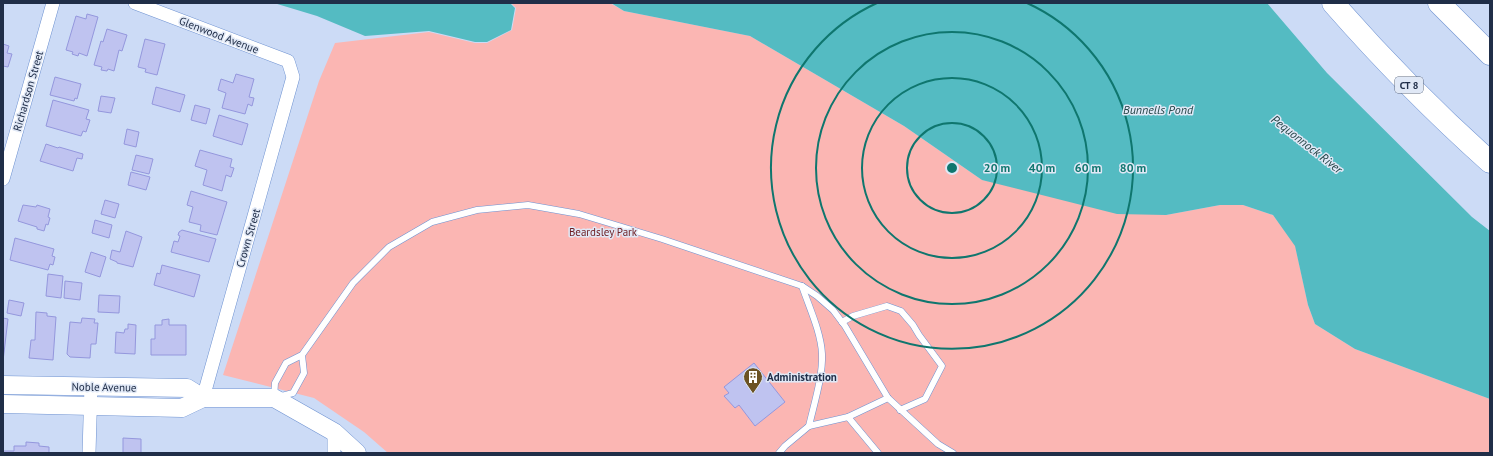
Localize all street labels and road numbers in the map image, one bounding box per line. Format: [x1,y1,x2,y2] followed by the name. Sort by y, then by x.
[177,13,261,57] street label: Glenwood Avenue
[10,49,46,133] street label: Richardson Street
[1395,77,1423,93] road number: CT 8
[233,207,263,269] street label: Crown Street
[71,379,137,395] street label: Noble Avenue

